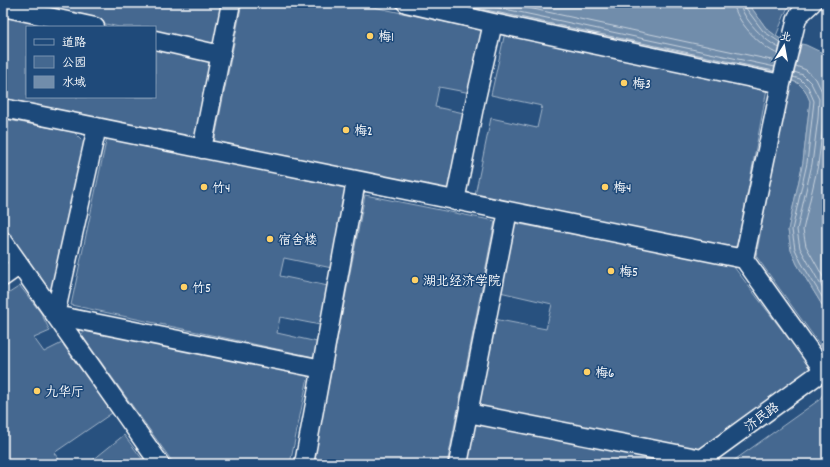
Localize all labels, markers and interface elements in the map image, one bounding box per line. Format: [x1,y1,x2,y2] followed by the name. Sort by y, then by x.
[26,26,156,98] legend
[764,26,804,66] north arrow
[378,29,394,48] place label: 梅1
[779,29,792,47] text: 北
[365,31,375,41] marker: 梅1
[62,35,86,52] text: 道路
[62,55,86,72] text: 公园
[62,75,86,92] text: 水域
[632,76,651,95] place label: 梅3
[619,78,629,88] marker: 梅3
[354,123,373,142] place label: 梅2
[341,125,351,135] marker: 梅2
[212,180,230,199] place label: 竹4
[613,180,631,199] place label: 梅4
[199,182,209,192] marker: 竹4
[600,182,610,192] marker: 梅4
[278,232,317,251] place label: 宿舍楼
[265,234,275,244] marker: 宿舍楼
[619,264,638,283] place label: 梅5
[606,266,616,276] marker: 梅5
[423,273,501,292] place label: 湖北经济学院
[410,275,420,285] marker: 湖北经济学院
[192,280,211,299] place label: 竹5
[179,282,189,292] marker: 竹5
[595,365,614,384] place label: 梅6
[582,367,592,377] marker: 梅6
[45,384,84,403] place label: 九华厅
[32,386,42,396] marker: 九华厅
[741,399,784,437] street label: 济民路

